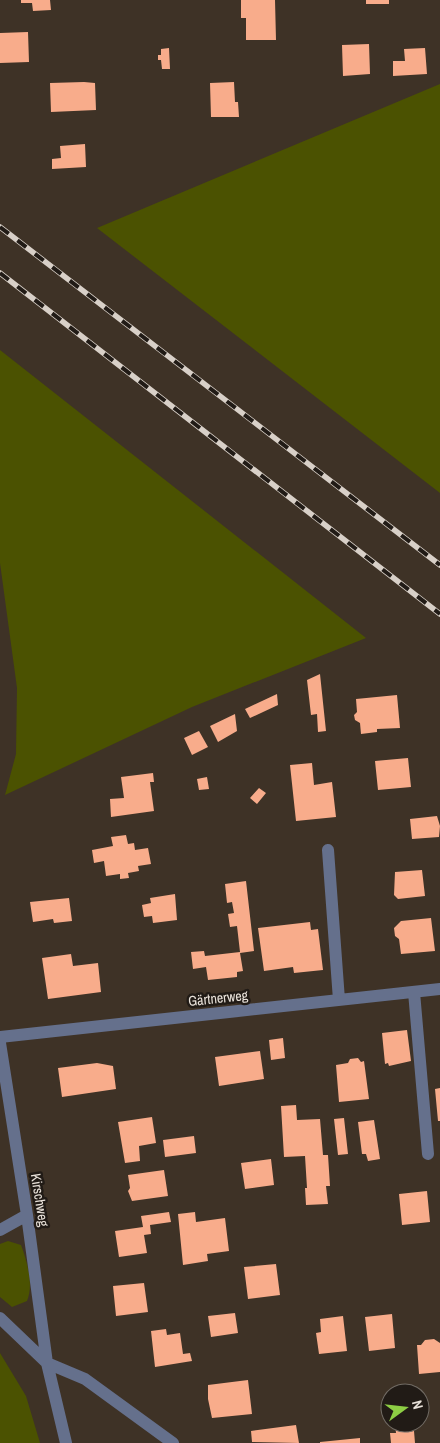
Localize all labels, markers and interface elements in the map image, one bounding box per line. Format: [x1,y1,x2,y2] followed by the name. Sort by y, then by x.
[187,986,249,1010] street label: Gärtnerweg
[27,1172,53,1228] street label: Kirschweg
[380,1383,430,1433] north arrow
[408,1398,427,1411] text: N

